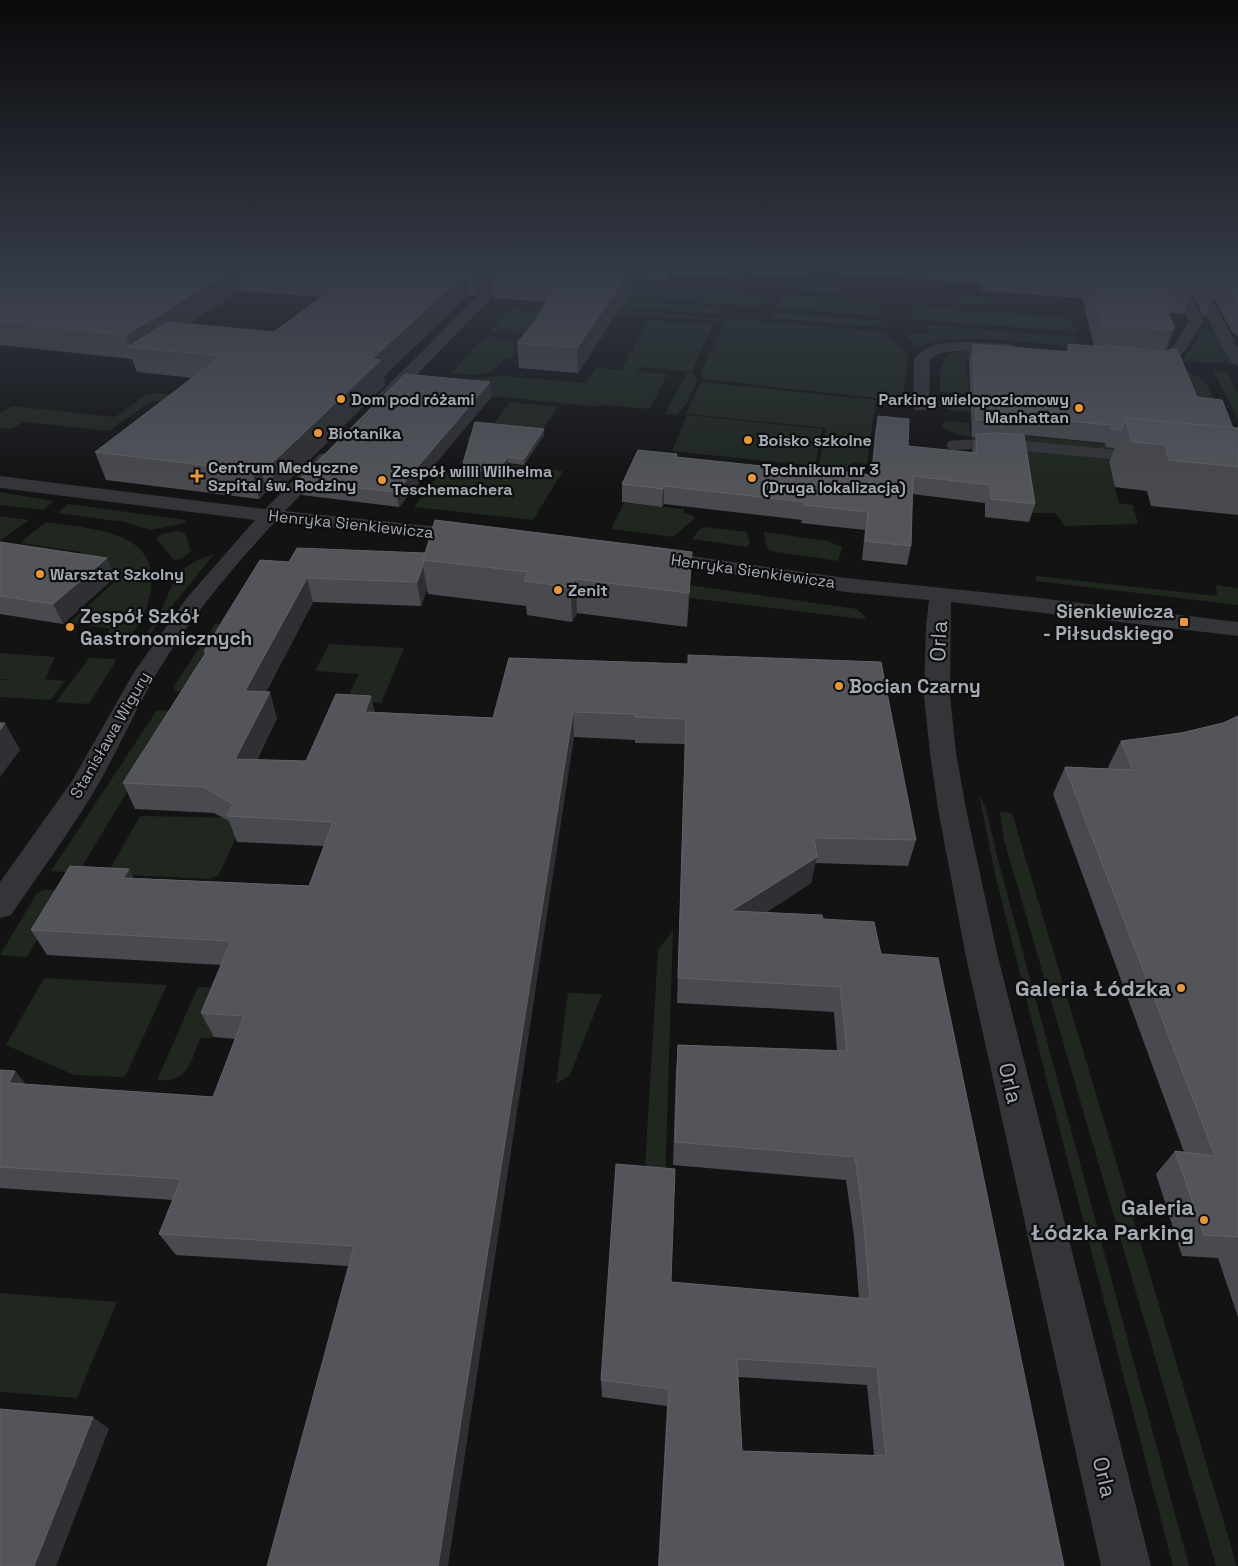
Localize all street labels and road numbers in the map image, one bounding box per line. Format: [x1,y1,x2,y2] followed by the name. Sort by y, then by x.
[268,505,434,543] street label: Henryka Sienkiewicza
[670,549,836,593] street label: Henryka Sienkiewicza
[923,619,953,662] street label: Orla
[65,668,155,802] street label: Stanisława Wigury
[993,1060,1029,1106] street label: Orla
[1087,1454,1123,1500] street label: Orla

